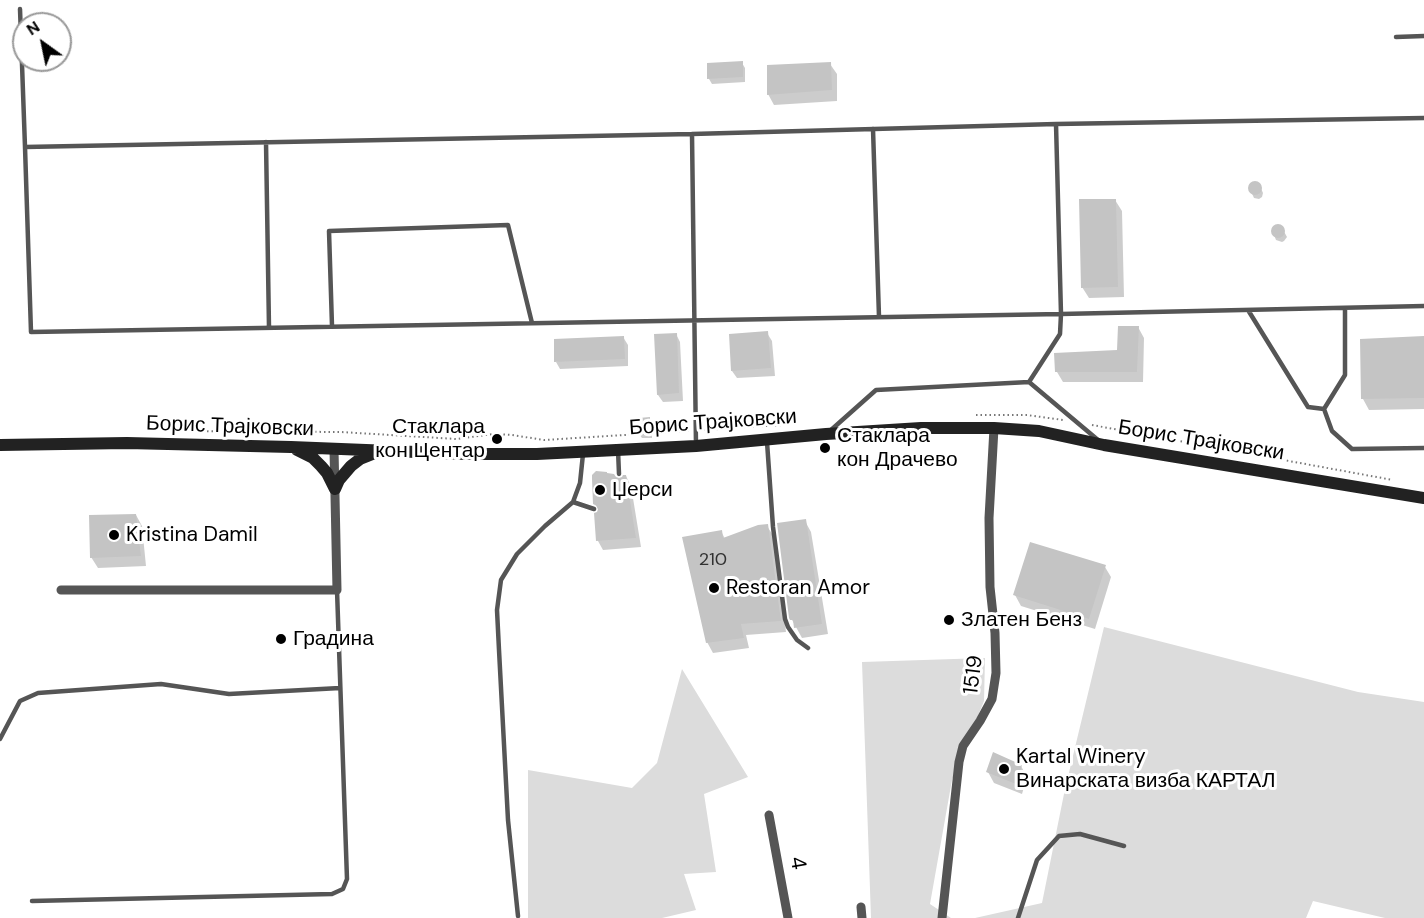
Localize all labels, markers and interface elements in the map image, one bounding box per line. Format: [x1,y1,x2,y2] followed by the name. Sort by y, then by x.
[12,12,72,72] north arrow
[22,16,44,40] text: N
[628,405,798,441] street label: Борис Трајковски
[146,411,314,443] street label: Борис Трајковски
[375,414,485,464] place label: Стаклара кон Центар
[1116,415,1286,467] street label: Борис Трајковски
[837,423,958,473] place label: Стаклара кон Драчево
[490,432,504,446] marker: Стаклара кон Центар
[818,441,832,455] marker: Стаклара кон Драчево
[612,477,673,503] place label: Џерси
[593,483,607,497] marker: Џерси
[126,522,258,548] place label: Kristina Damil
[107,528,121,542] marker: Kristina Damil
[699,549,727,571] house number: 210
[726,575,870,601] place label: Restoran Amor
[707,581,721,595] marker: Restoran Amor
[961,607,1082,633] place label: Златен Бенз
[942,613,956,627] marker: Златен Бенз
[293,626,374,652] place label: Градина
[274,632,288,646] marker: Градина
[959,654,989,696] street label: 1519
[1016,744,1275,794] place label: Kartal Winery Винарската визба КАРТАЛ
[997,762,1011,776] marker: Kartal Winery Винарската визба КАРТАЛ
[783,855,811,871] street label: 4

